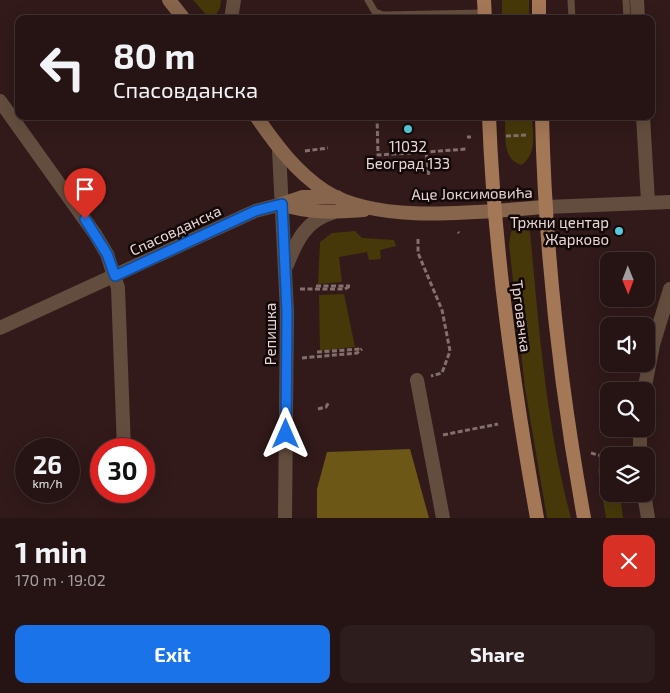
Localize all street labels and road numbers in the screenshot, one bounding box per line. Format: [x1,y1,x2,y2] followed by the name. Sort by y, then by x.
[411,183,533,203] street label: Аце Јоксимовића
[126,201,224,259] street label: Спасовданска
[509,279,535,353] street label: Трговачка
[261,303,279,365] street label: Репишка

